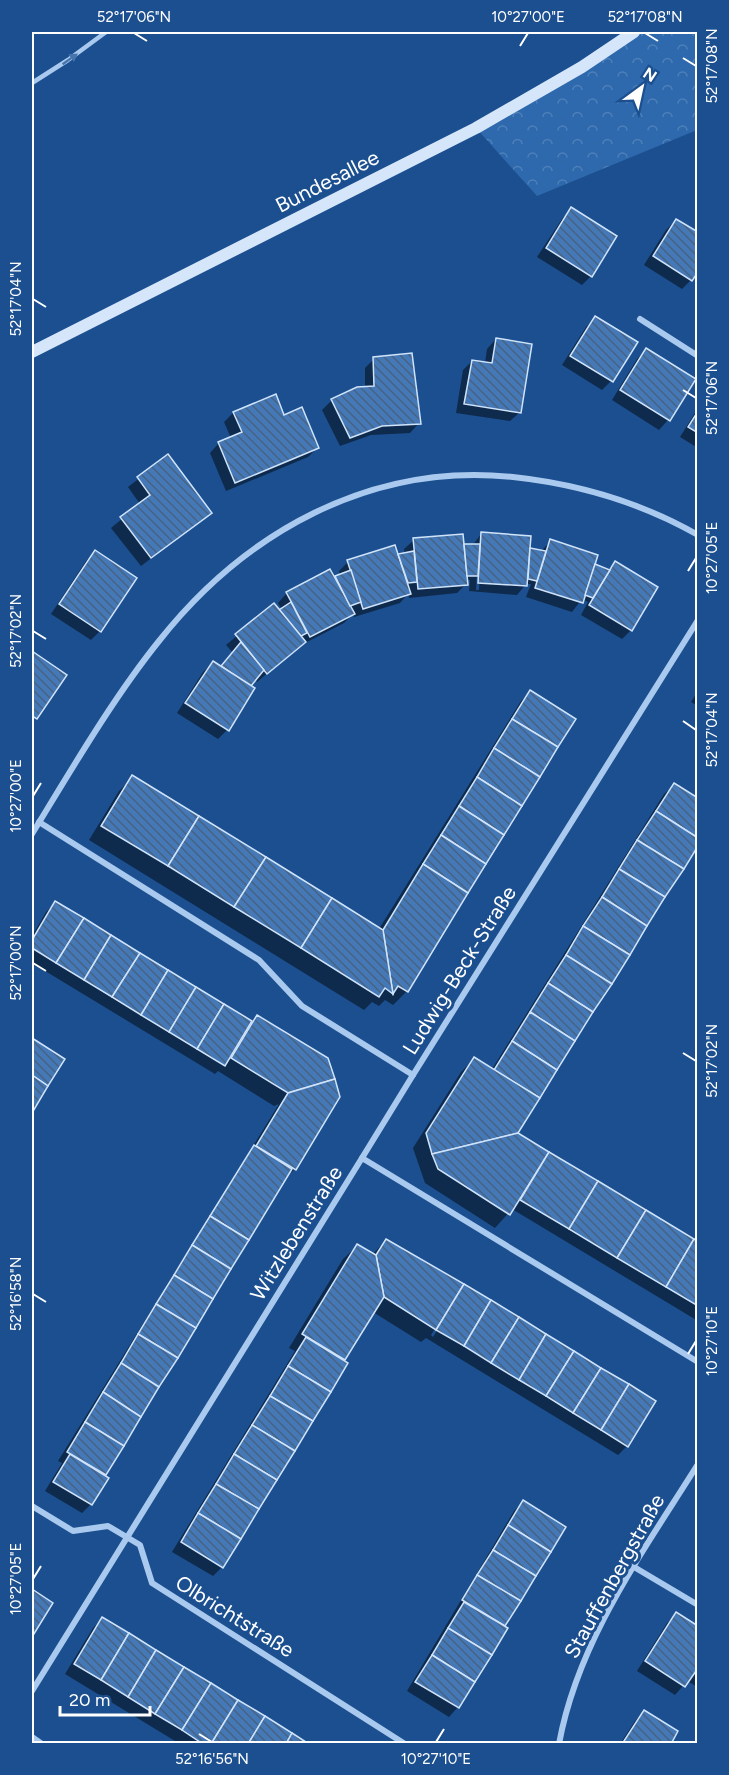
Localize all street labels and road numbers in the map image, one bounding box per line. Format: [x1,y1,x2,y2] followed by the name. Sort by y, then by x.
[271,144,383,218] street label: Bundesallee
[397,881,521,1059] street label: Ludwig-Beck-Straße
[245,1161,347,1305] street label: Witzlebenstraße
[558,1490,670,1662] street label: Stauffenbergstraße
[171,1570,299,1662] street label: Olbrichtstraße

